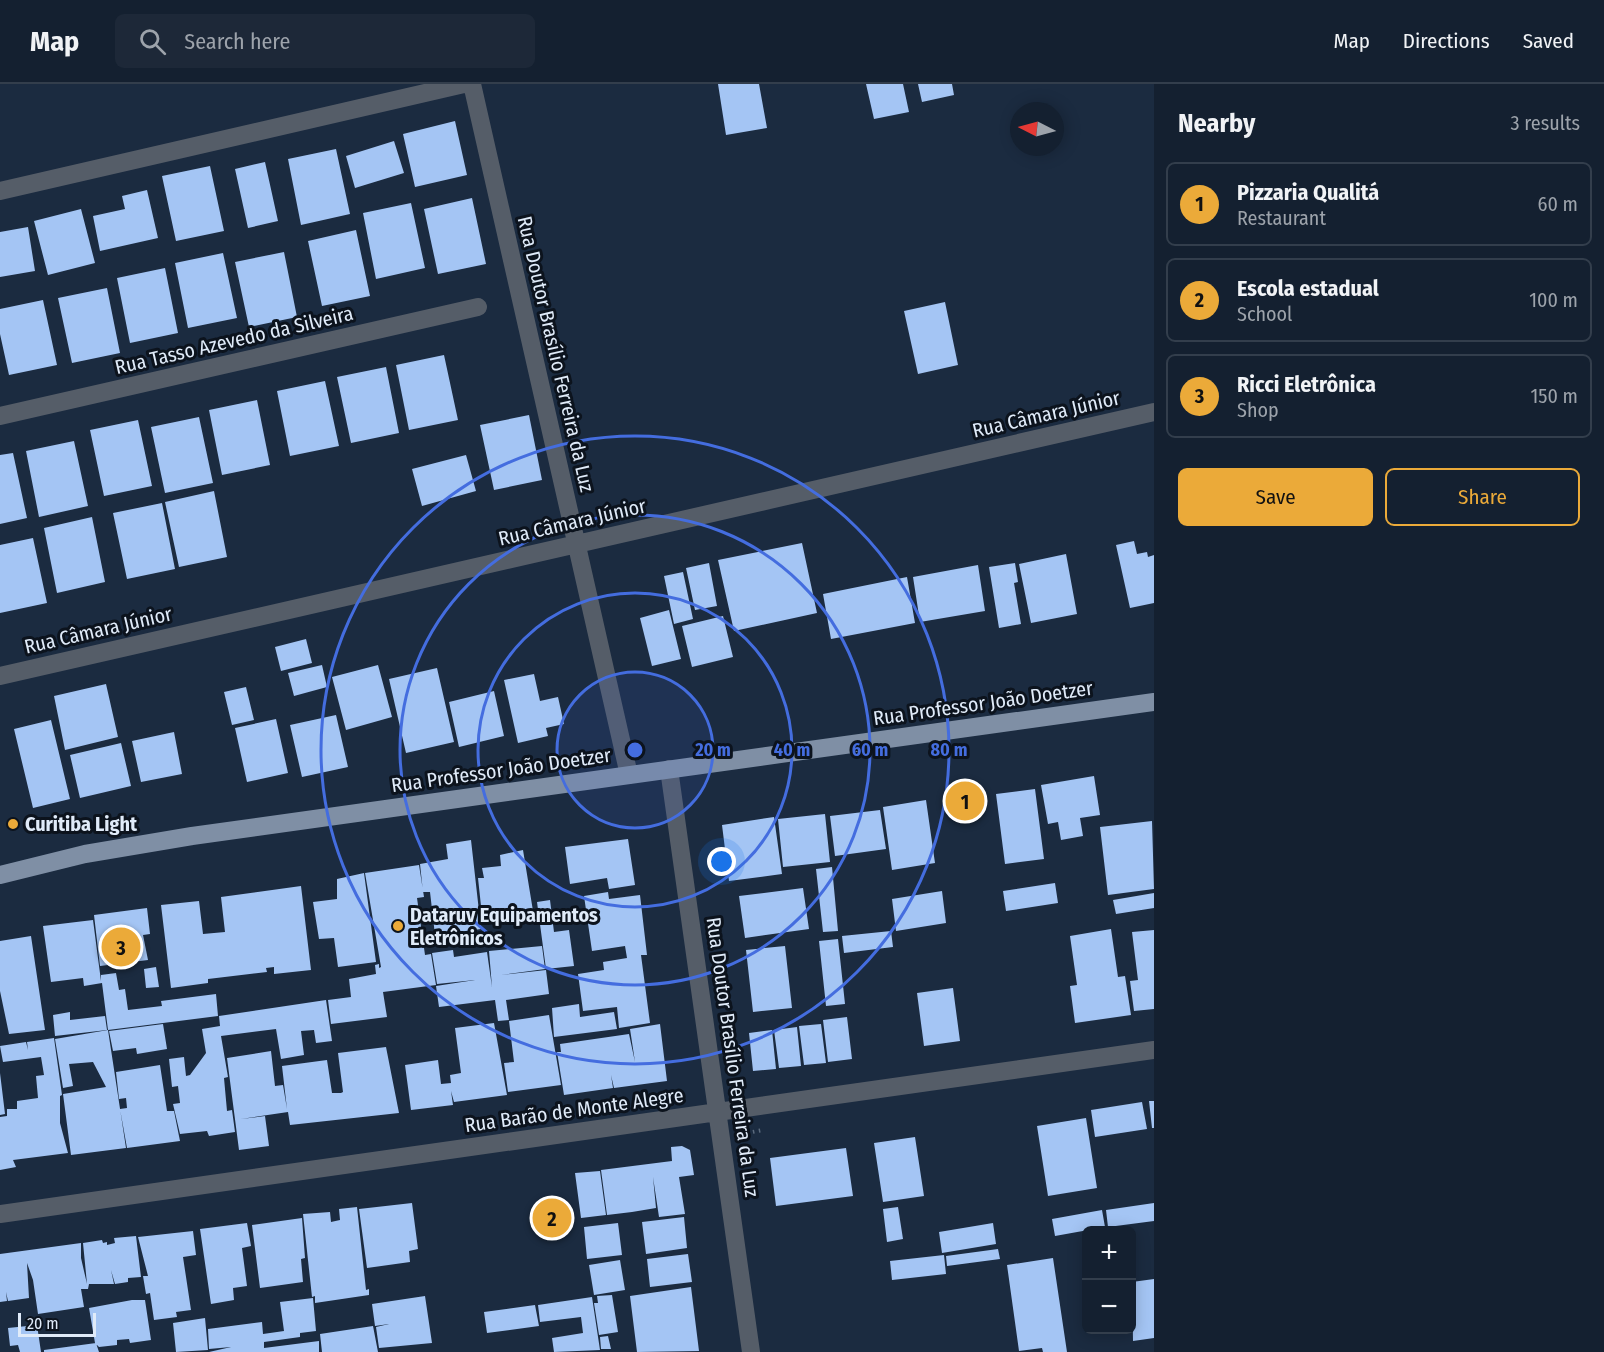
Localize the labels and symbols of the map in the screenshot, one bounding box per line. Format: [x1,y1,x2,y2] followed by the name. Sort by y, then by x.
[1010,102,1064,156] north arrow
[513,214,599,494] street label: Rua Doutor Brasílio Ferreira da Luz
[113,301,355,379] street label: Rua Tasso Azevedo da Silveira
[970,385,1122,443] street label: Rua Câmara Júnior
[496,493,648,551] street label: Rua Câmara Júnior
[22,601,174,659] street label: Rua Câmara Júnior
[872,676,1094,730] street label: Rua Professor João Doetzer
[694,739,731,761] text: 20 m
[774,739,810,761] text: 40 m
[852,739,888,761] text: 60 m
[931,739,967,761] text: 80 m
[625,740,645,760] centre of rings
[390,743,612,797] street label: Rua Professor João Doetzer
[946,778,984,824] pin: 1
[25,812,138,836] place label: Curitiba Light
[6,817,20,831] marker: Curitiba Light
[707,847,736,876] your location
[410,903,598,950] place label: Dataruv Equipamentos Eletrônicos
[701,915,765,1199] street label: Rua Doutor Brasílio Ferreira da Luz
[391,919,405,933] marker: Dataruv Equipamentos Eletrônicos
[102,924,140,970] pin: 3
[463,1083,685,1137] street label: Rua Barão de Monte Alegre
[532,1196,572,1240] pin: 2
[18,1310,96,1338] scale bar

